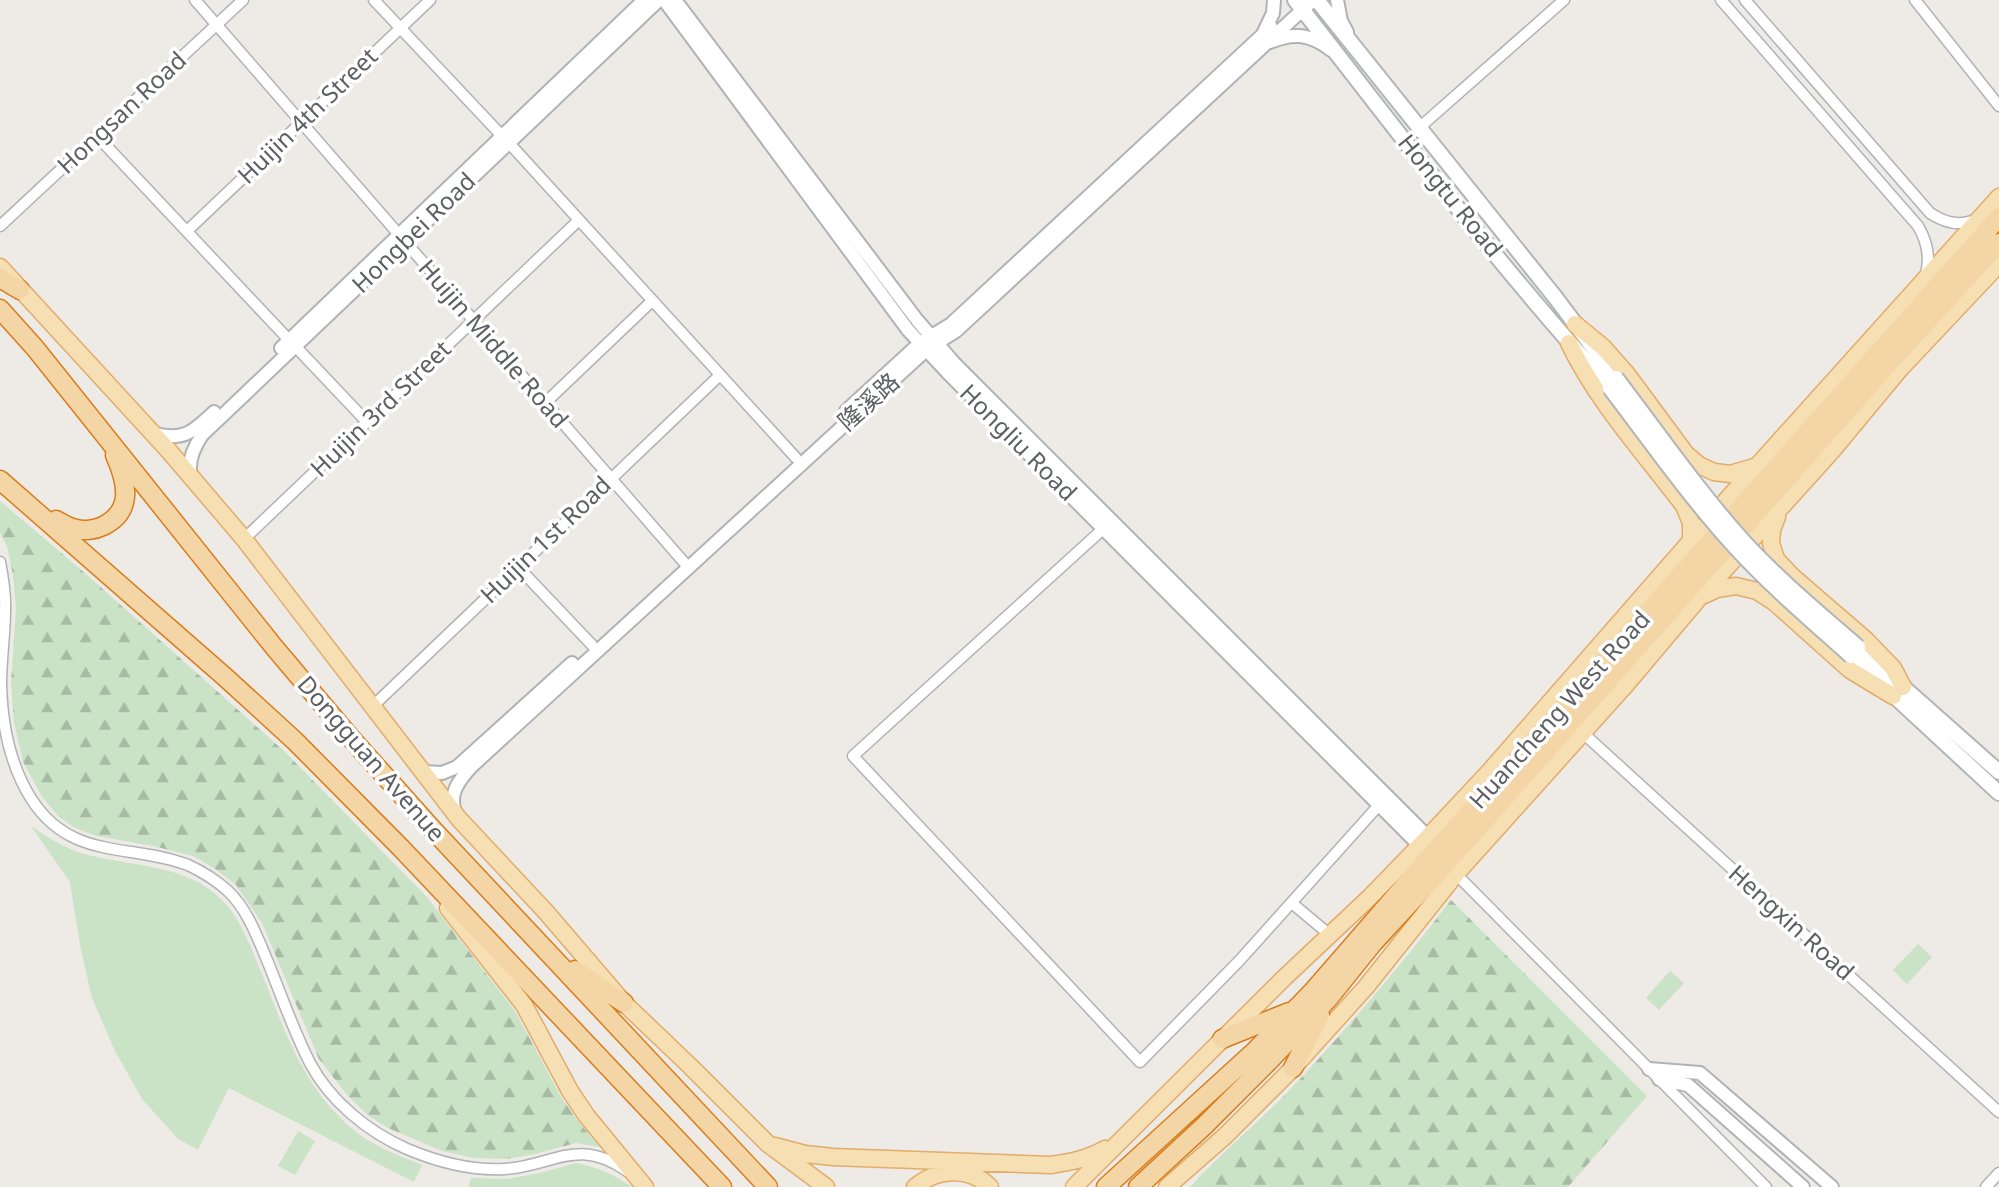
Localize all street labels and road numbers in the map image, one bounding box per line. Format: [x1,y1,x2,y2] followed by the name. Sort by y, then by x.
[230,39,384,190] street label: Huijin 4th Street
[49,43,193,180] street label: Hongsan Road
[1391,127,1511,263] street label: Hongtu Road
[344,164,482,299] street label: Hongbei Road
[412,252,577,434] street label: Huijin Middle Road
[303,332,458,484] street label: Huijin 3rd Street
[830,365,906,437] street label: 隆溪路
[953,376,1085,508] street label: Hongliu Road
[472,468,618,610] street label: Huijin 1st Road
[1461,603,1657,815] street label: Huancheng West Road
[291,668,453,848] street label: Dongguan Avenue
[1722,857,1862,987] street label: Hengxin Road

